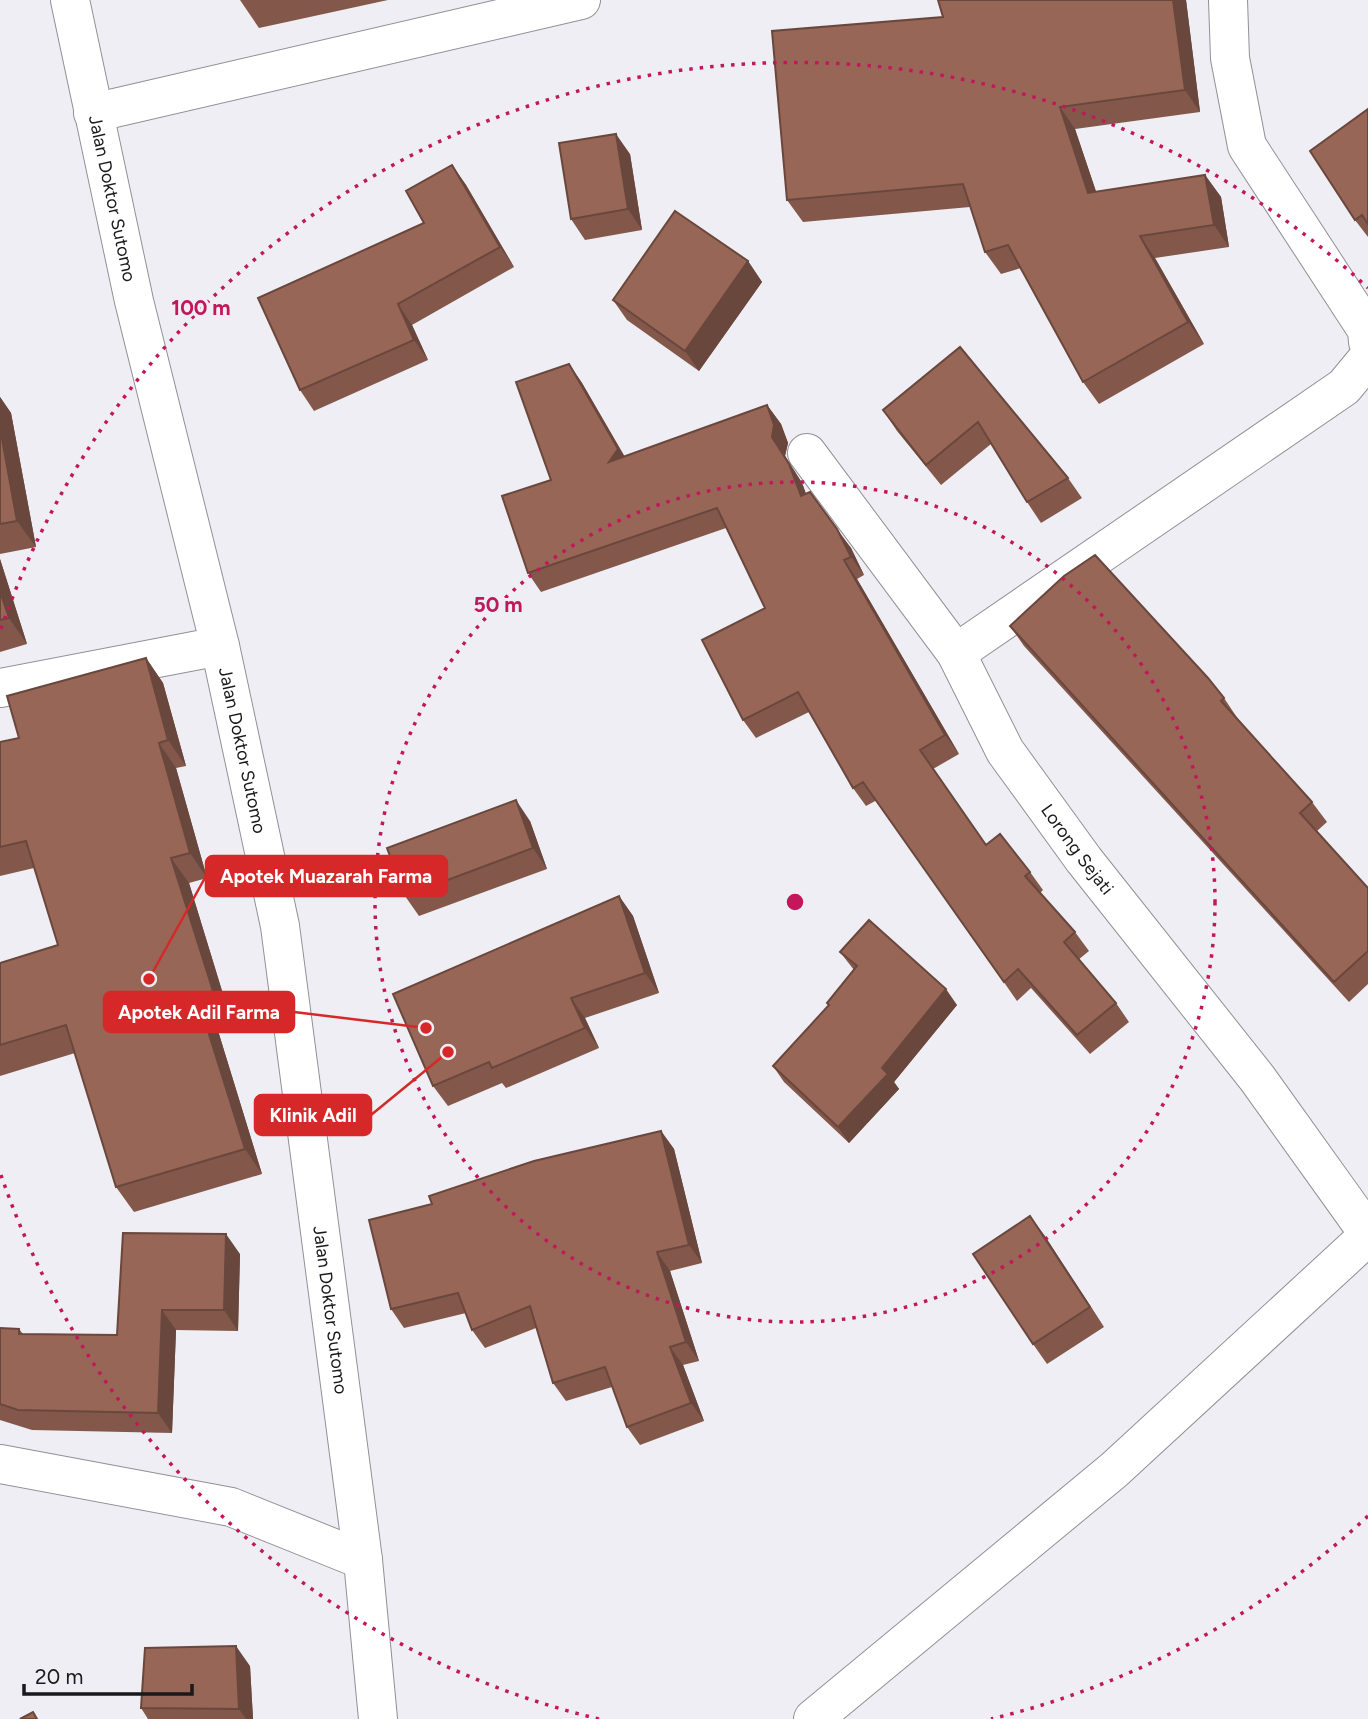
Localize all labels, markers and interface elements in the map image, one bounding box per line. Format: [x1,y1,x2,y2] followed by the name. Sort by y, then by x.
[84,113,141,284] street label: Jalan Doktor Sutomo
[171,295,231,320] text: 100 m
[473,592,523,617] text: 50 m
[214,665,271,836] street label: Jalan Doktor Sutomo
[1036,800,1118,899] street label: Lorong Sejati
[206,856,447,896] callout: Apotek Muazarah Farma
[220,865,432,888] text: Apotek Muazarah Farma
[783,890,807,914] centre of rings
[104,992,294,1032] callout: Apotek Adil Farma
[118,1001,280,1024] text: Apotek Adil Farma
[255,1095,371,1135] callout: Klinik Adil
[269,1104,357,1127] text: Klinik Adil
[308,1225,352,1396] street label: Jalan Doktor Sutomo
[24,1652,192,1696] scale bar
[35,1664,83,1689] text: 20 m

